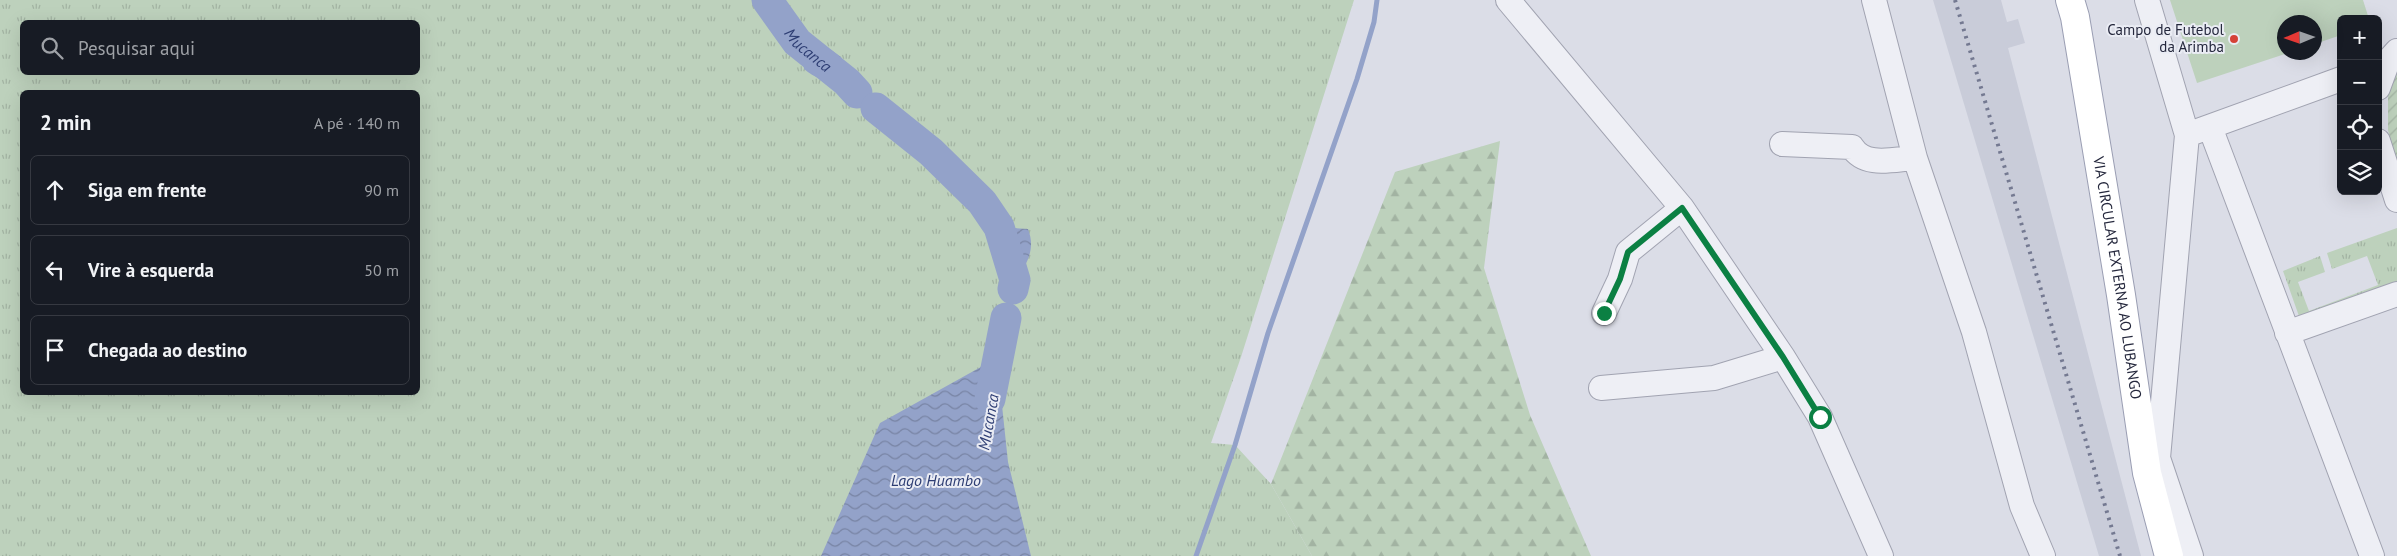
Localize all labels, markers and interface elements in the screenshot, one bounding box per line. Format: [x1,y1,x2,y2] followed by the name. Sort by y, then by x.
[2277,15,2322,60] north arrow
[2337,15,2382,195] map controls
[2337,15,2382,60] button: +
[20,20,420,75] search box
[2107,20,2225,56] place label: Campo de Futebol da Arimba
[780,24,836,76] water label: Mucanca
[2228,33,2240,45] marker: Campo de Futebol da Arimba
[38,34,66,62] icon: search
[78,36,195,60] text: Pesquisar aqui
[2337,60,2382,105] button: −
[2337,105,2382,150] button: locate
[40,109,91,136] text: 2 min
[314,113,400,133] text: A pé · 140 m
[2337,150,2382,195] button: layers
[2089,154,2146,400] street label: VIA CIRCULAR EXTERNA AO LUBANGO
[41,176,69,204] icon: ahead
[88,178,206,202] text: Siga em frente
[364,180,399,200] text: 90 m
[41,256,69,284] icon: left
[88,258,214,282] text: Vire à esquerda
[364,260,399,280] text: 50 m
[1593,302,1616,325] route end
[41,336,69,364] icon: arrive
[88,338,247,362] text: Chegada ao destino
[973,392,1003,452] water label: Mucanca
[1809,406,1832,429] route start
[891,470,981,490] water label: Lago Huambo

